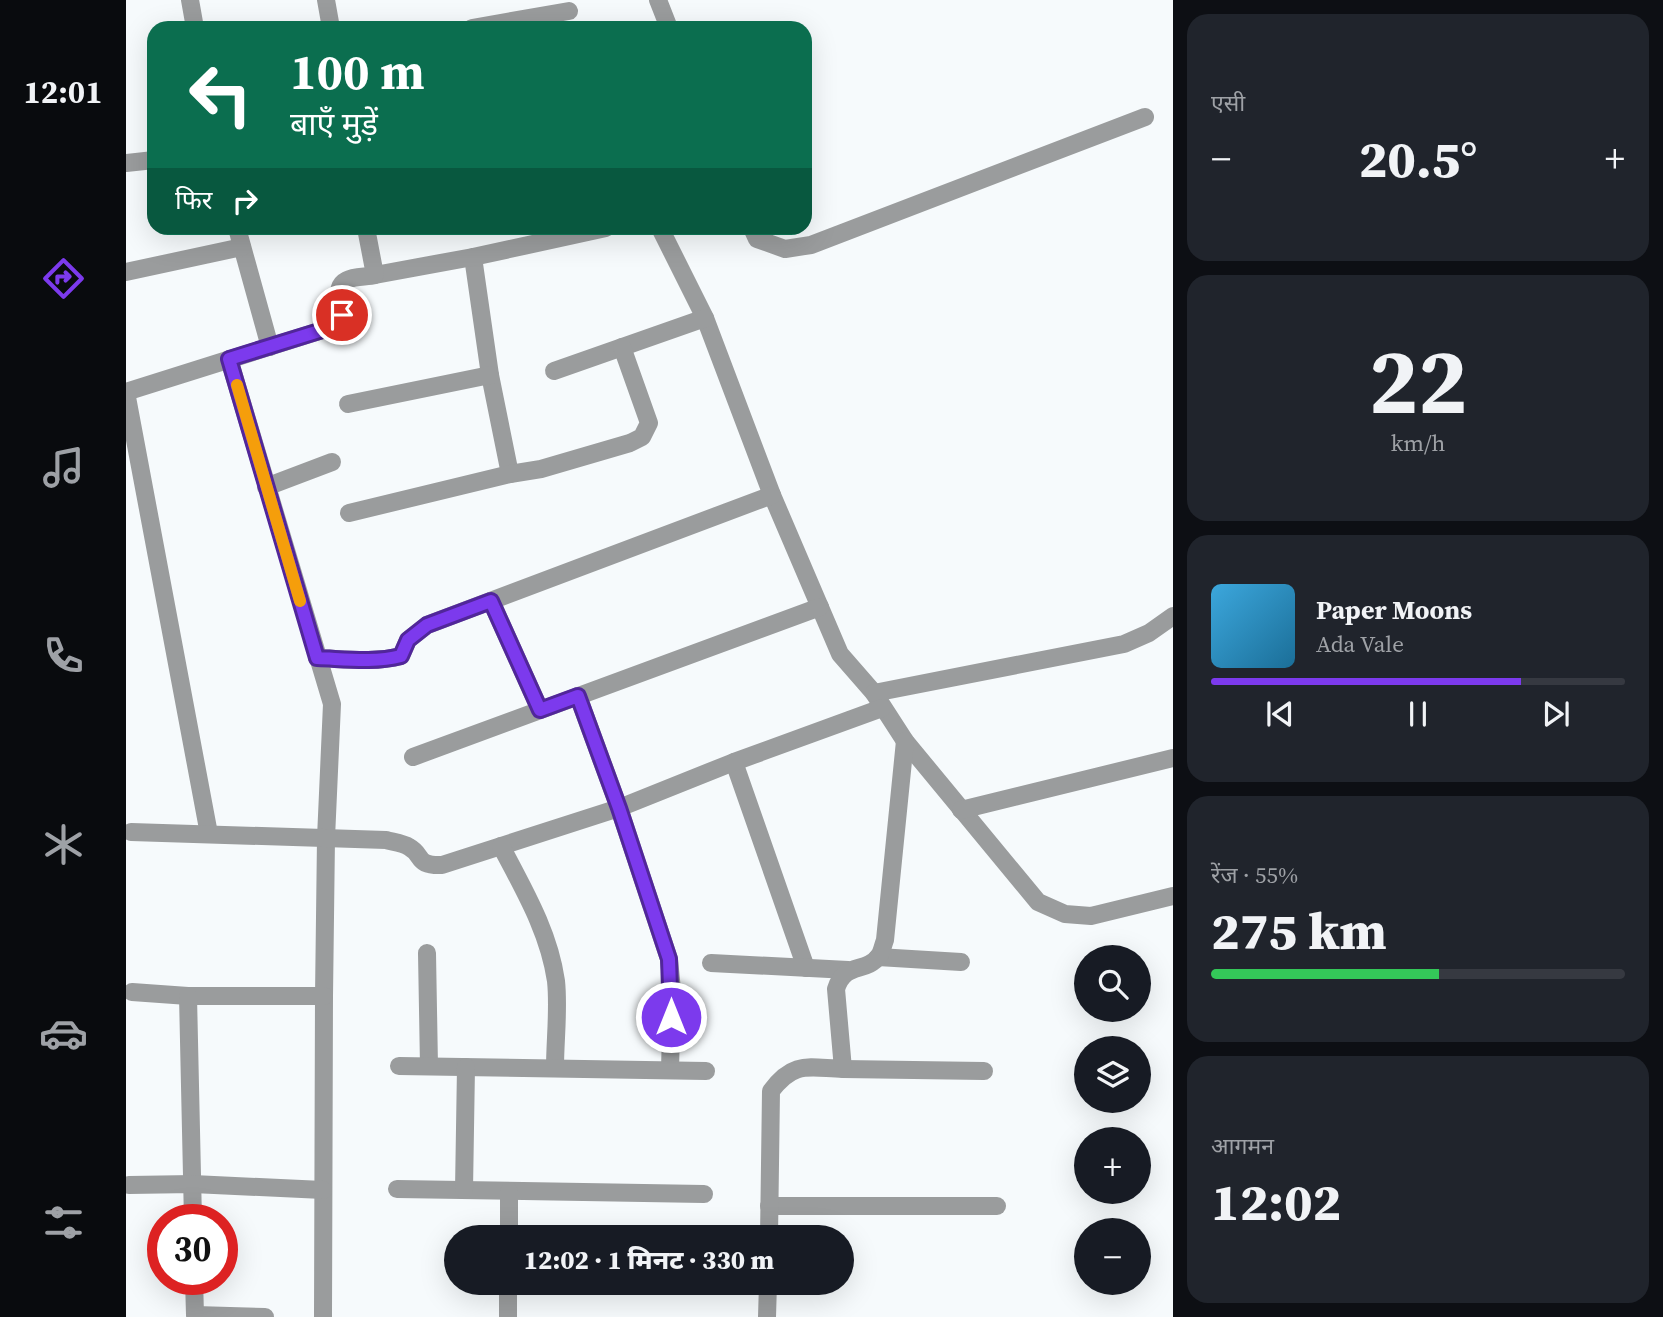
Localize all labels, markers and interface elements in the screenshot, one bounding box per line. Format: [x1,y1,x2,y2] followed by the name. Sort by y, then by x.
[290,38,425,105] text: 100 m
[175,49,266,140] icon: left
[24,70,102,114] text: 12:01
[1211,87,1245,119] text: एसी
[290,102,378,146] text: बाएँ मुड़ें
[1359,123,1477,194] text: 20.5°
[1211,133,1231,185] text: −
[1605,133,1625,185] text: +
[175,182,212,218] text: फिर
[226,182,264,220] icon: right
[39,254,88,303] icon: directions
[312,285,372,345] pin
[323,296,361,334] icon: arrive
[1369,319,1467,443] text: 22
[1391,427,1445,459] text: km/h
[39,443,88,492] icon: music
[1316,592,1472,628] text: Paper Moons
[1316,628,1404,660] text: Ada Vale
[39,631,88,680] icon: phone
[1261,695,1299,733] icon: previous
[1399,695,1437,733] icon: pause
[1537,695,1575,733] icon: next
[39,820,88,869] icon: climate
[1211,859,1298,891] text: रेंज · 55%
[1211,895,1387,966] text: 275 km
[1074,945,1151,1295] map controls
[1074,945,1151,1022] button: search
[634,980,708,1054] position arrow
[39,1009,88,1058] icon: car
[1074,1036,1151,1113] button: layers
[1074,1127,1151,1204] button: +
[1211,1130,1274,1162] text: आगमन
[1211,1166,1341,1237] text: 12:02
[39,1198,88,1247] icon: filters
[147,1204,238,1295] speed limit sign: 30
[1074,1218,1151,1295] button: −
[524,1242,774,1278] text: 12:02 · 1 मिनट · 330 m

